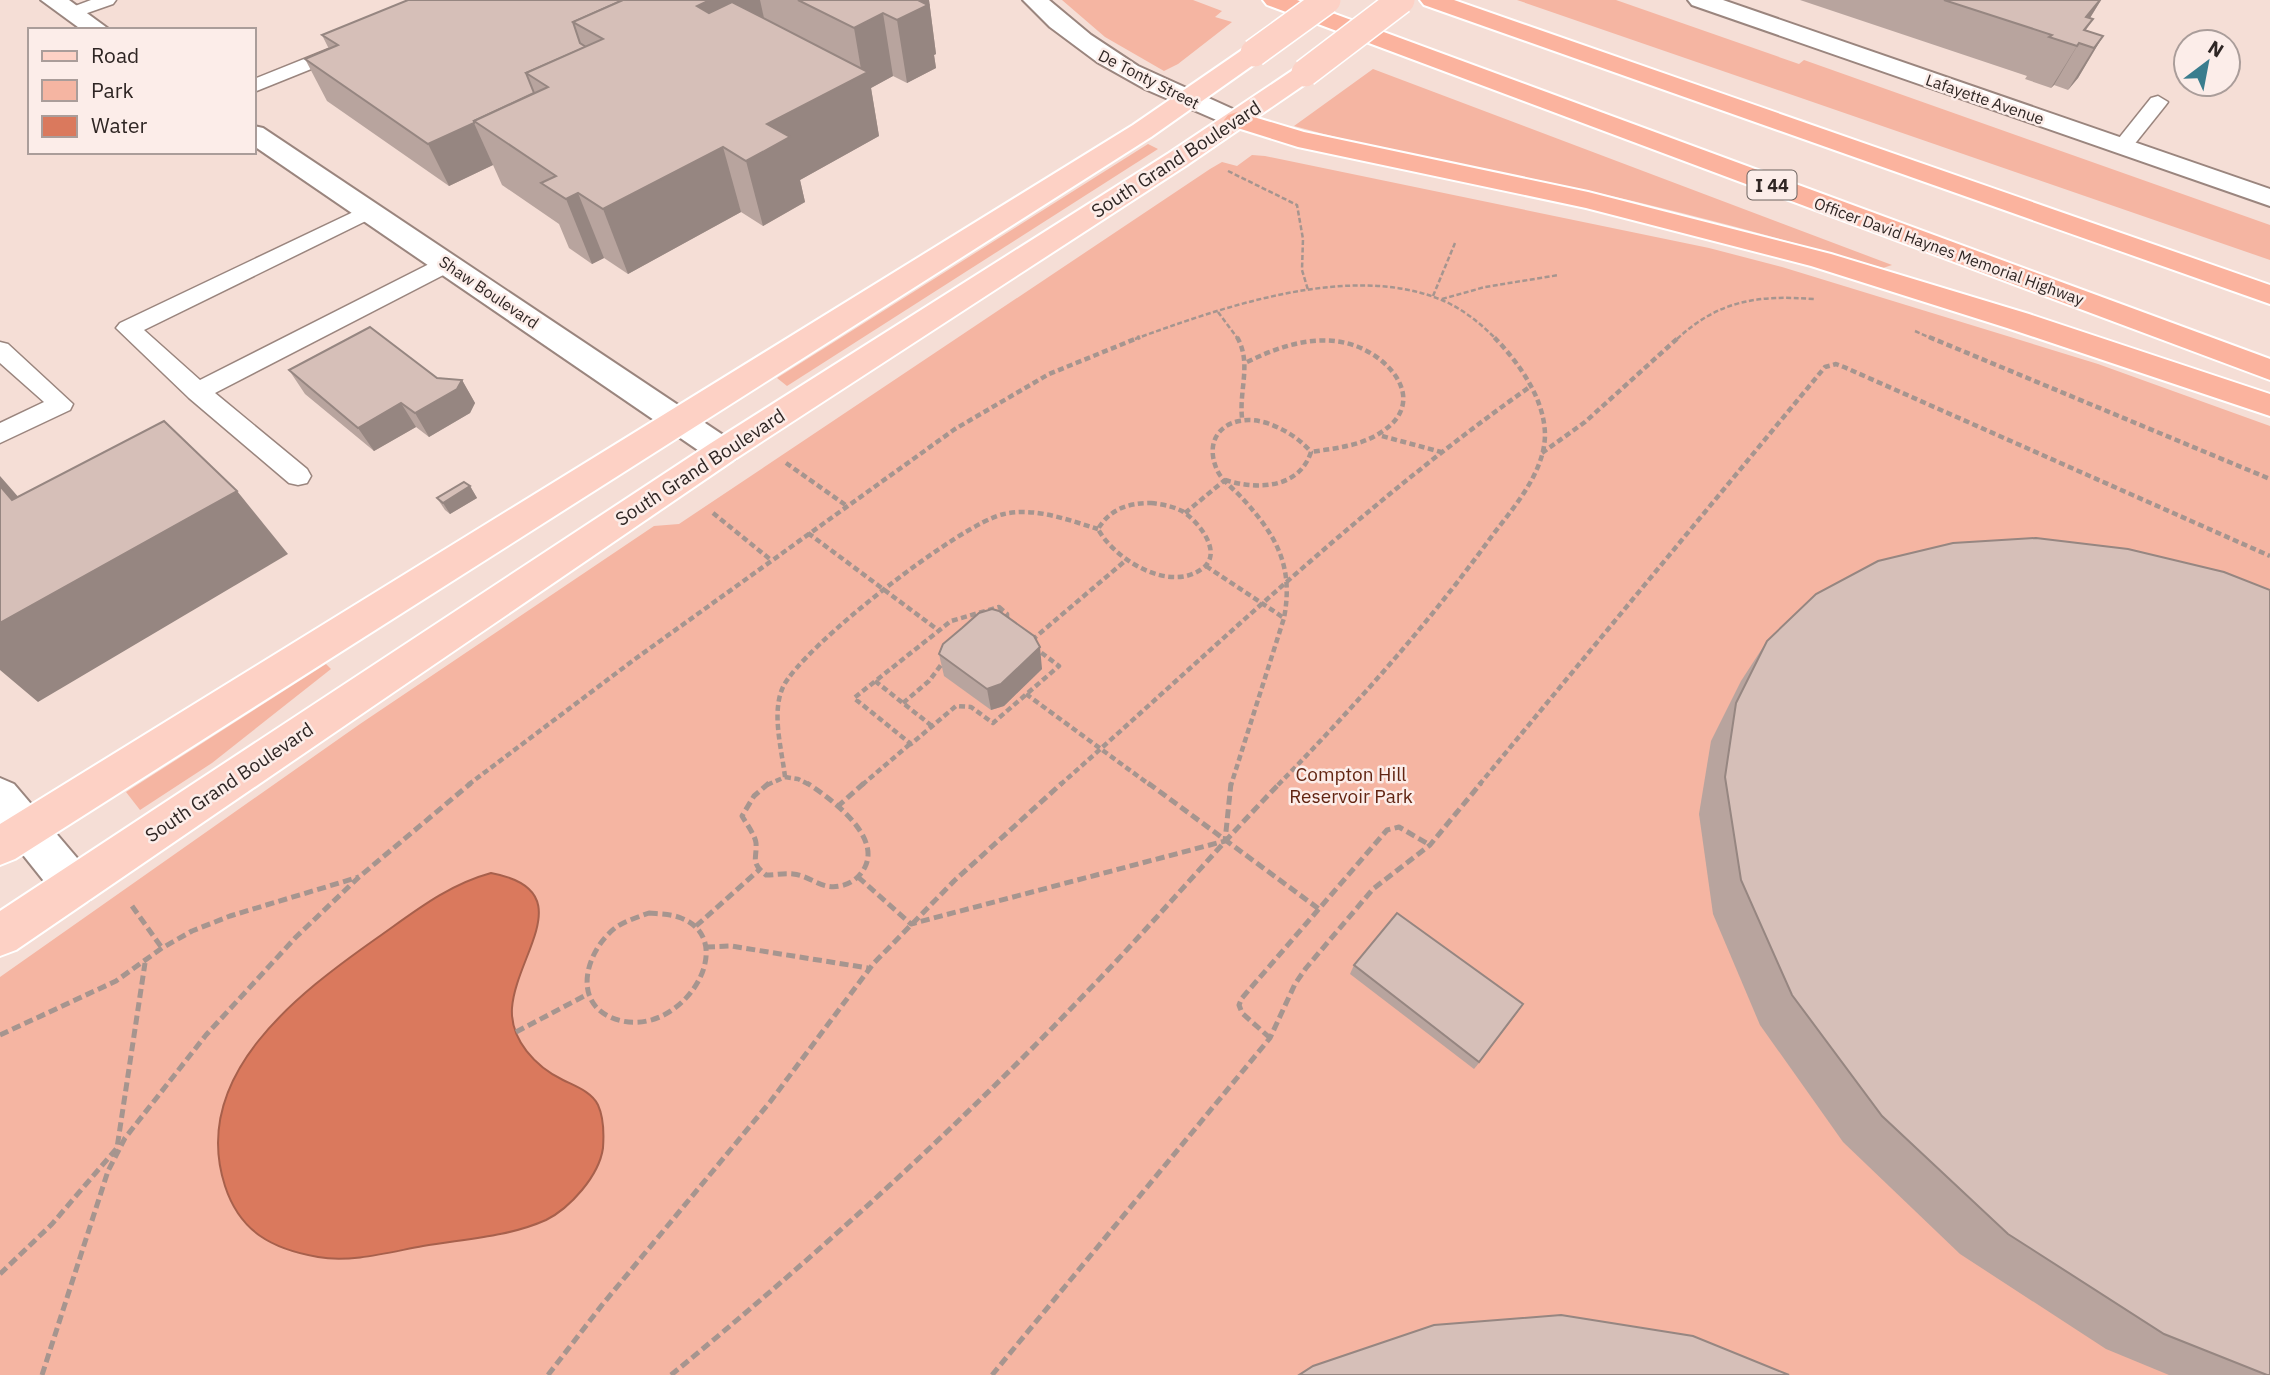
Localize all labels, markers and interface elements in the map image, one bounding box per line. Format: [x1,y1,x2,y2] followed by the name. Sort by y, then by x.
[28,28,256,154] legend
[2172,28,2242,98] north arrow
[2204,35,2228,62] text: N
[91,41,139,69] text: Road
[1095,45,1203,113] street label: De Tonty Street
[1923,69,2047,129] street label: Lafayette Avenue
[91,76,134,104] text: Park
[1087,95,1265,223] street label: South Grand Boulevard
[91,111,148,139] text: Water
[1748,170,1796,200] road number: I 44
[1811,193,2087,309] street label: Officer David Haynes Memorial Highway
[435,251,543,333] street label: Shaw Boulevard
[611,403,789,531] street label: South Grand Boulevard
[140,717,318,847] street label: South Grand Boulevard
[1289,762,1413,808] park label: Compton Hill Reservoir Park

